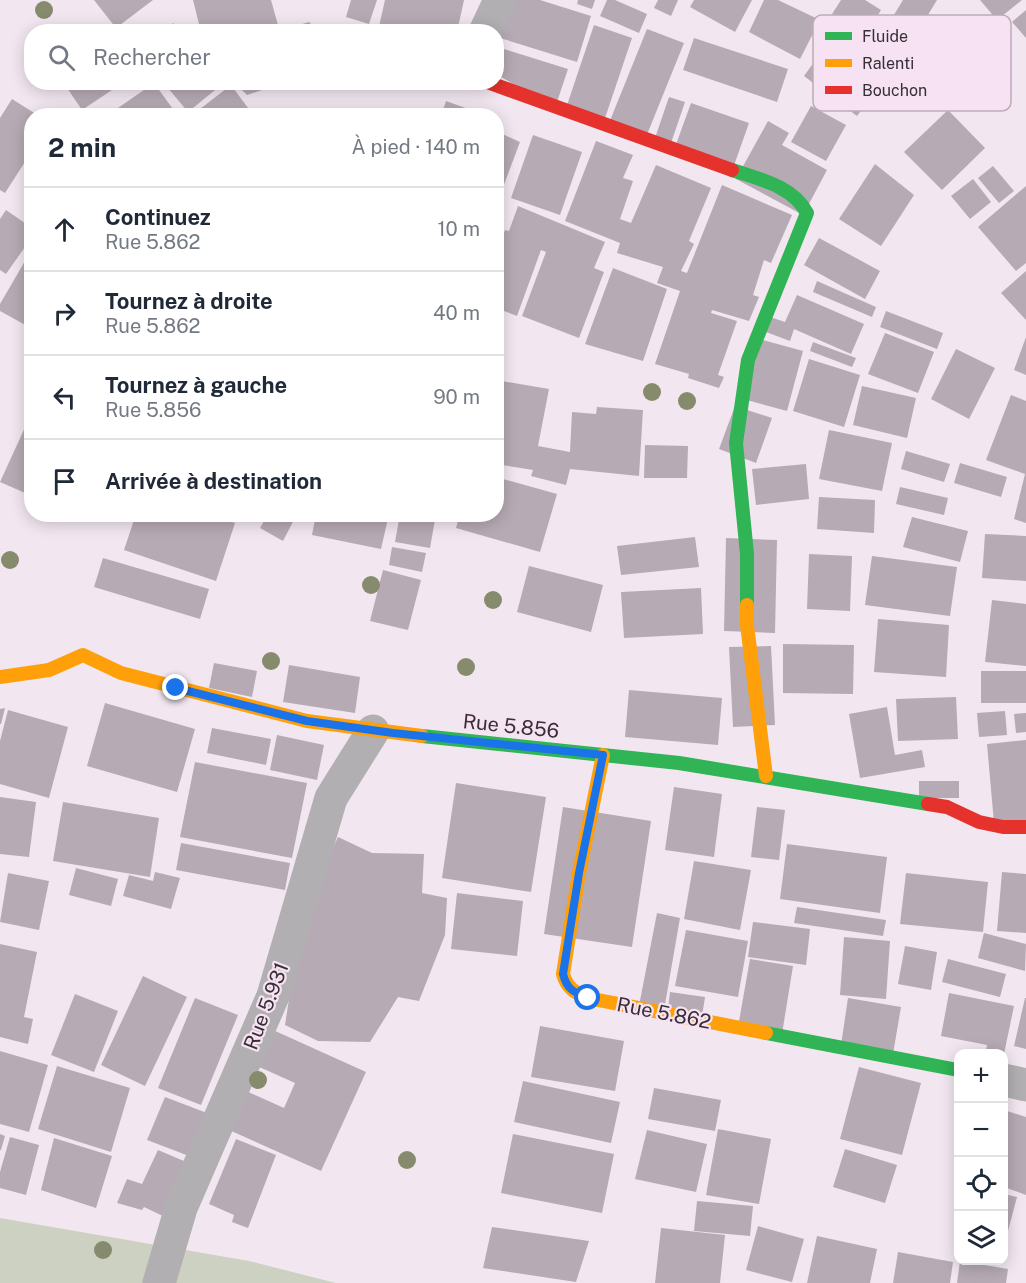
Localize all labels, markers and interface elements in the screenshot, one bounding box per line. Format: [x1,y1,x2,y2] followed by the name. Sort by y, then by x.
[813,15,1011,111] legend
[24,24,504,90] search box
[862,27,908,46] text: Fluide
[45,41,78,74] icon: search
[93,44,211,70] text: Rechercher
[862,54,914,73] text: Ralenti
[862,81,927,100] text: Bouchon
[48,132,116,163] text: 2 min
[352,135,480,159] text: À pied · 140 m
[105,204,211,230] text: Continuez
[48,213,81,246] icon: ahead
[437,217,480,241] text: 10 m
[105,230,201,254] text: Rue 5.862
[105,288,273,314] text: Tournez à droite
[48,297,81,330] icon: right
[433,301,480,325] text: 40 m
[105,314,201,338] text: Rue 5.862
[105,372,287,398] text: Tournez à gauche
[48,381,81,414] icon: left
[433,385,480,409] text: 90 m
[105,398,202,422] text: Rue 5.856
[48,465,81,498] icon: arrive
[105,468,322,494] text: Arrivée à destination
[162,674,188,700] route end
[462,709,560,743] street label: Rue 5.856
[238,959,294,1053] street label: Rue 5.931
[574,984,600,1010] route start
[615,992,713,1034] street label: Rue 5.862
[954,1049,1008,1265] map controls
[954,1049,1008,1103] button: +
[954,1103,1008,1157] button: −
[954,1157,1008,1211] button: locate
[954,1211,1008,1265] button: layers

